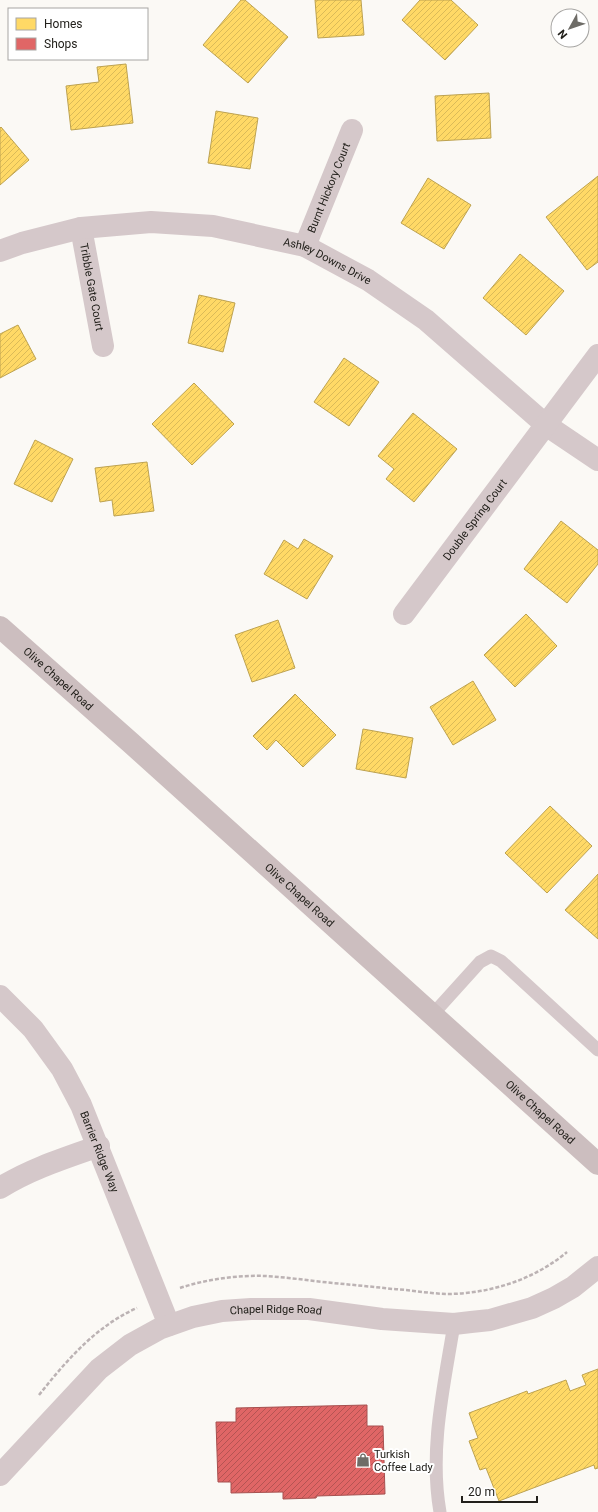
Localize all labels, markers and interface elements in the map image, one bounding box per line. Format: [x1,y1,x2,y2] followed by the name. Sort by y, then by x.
[8,8,148,60] legend
[550,8,590,48] north arrow
[44,17,82,31] text: Homes
[555,27,570,41] text: N
[44,37,78,51] text: Shops
[305,140,353,235] street label: Burnt Hickory Court
[282,235,374,287] street label: Ashley Downs Drive
[77,242,107,332] street label: Tribble Gate Court
[440,476,510,563] street label: Double Spring Court
[21,644,96,713] street label: Olive Chapel Road
[262,860,337,930] street label: Olive Chapel Road
[503,1077,578,1146] street label: Olive Chapel Road
[78,1109,122,1195] street label: Barrier Ridge Way
[229,1303,323,1317] street label: Chapel Ridge Road
[374,1448,433,1474] place label: Turkish Coffee Lady
[355,1452,371,1468] shop icon: Turkish Coffee Lady
[462,1478,537,1504] scale bar
[468,1485,495,1499] text: 20 m

